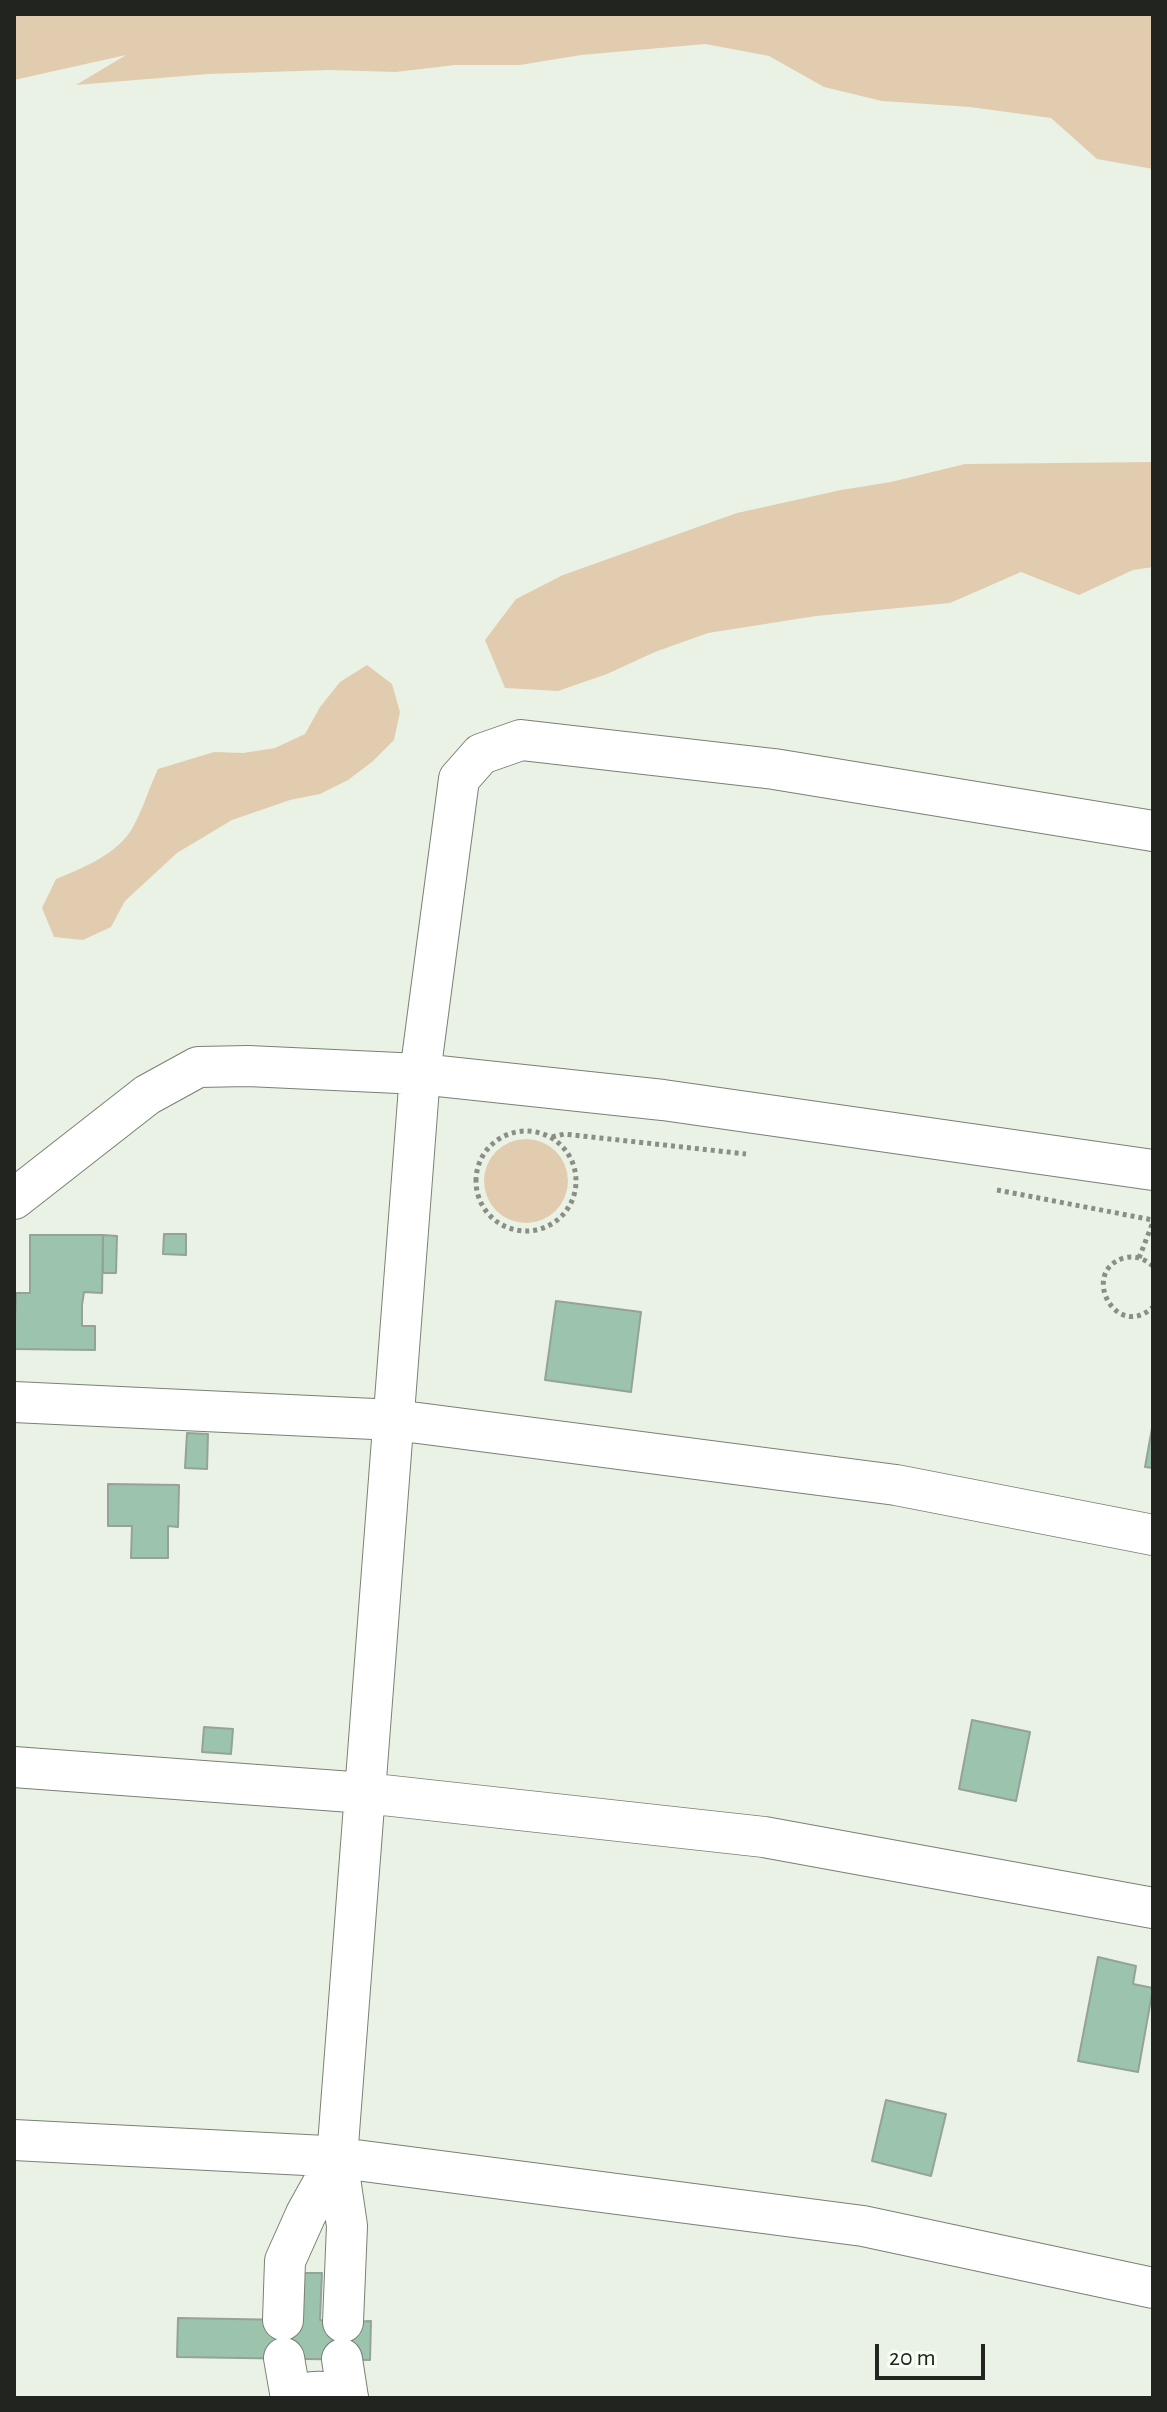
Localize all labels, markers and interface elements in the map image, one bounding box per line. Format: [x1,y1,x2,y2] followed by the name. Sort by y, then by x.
[879,2328,989,2378] scale bar
[889,2346,936,2370] text: 20 m

